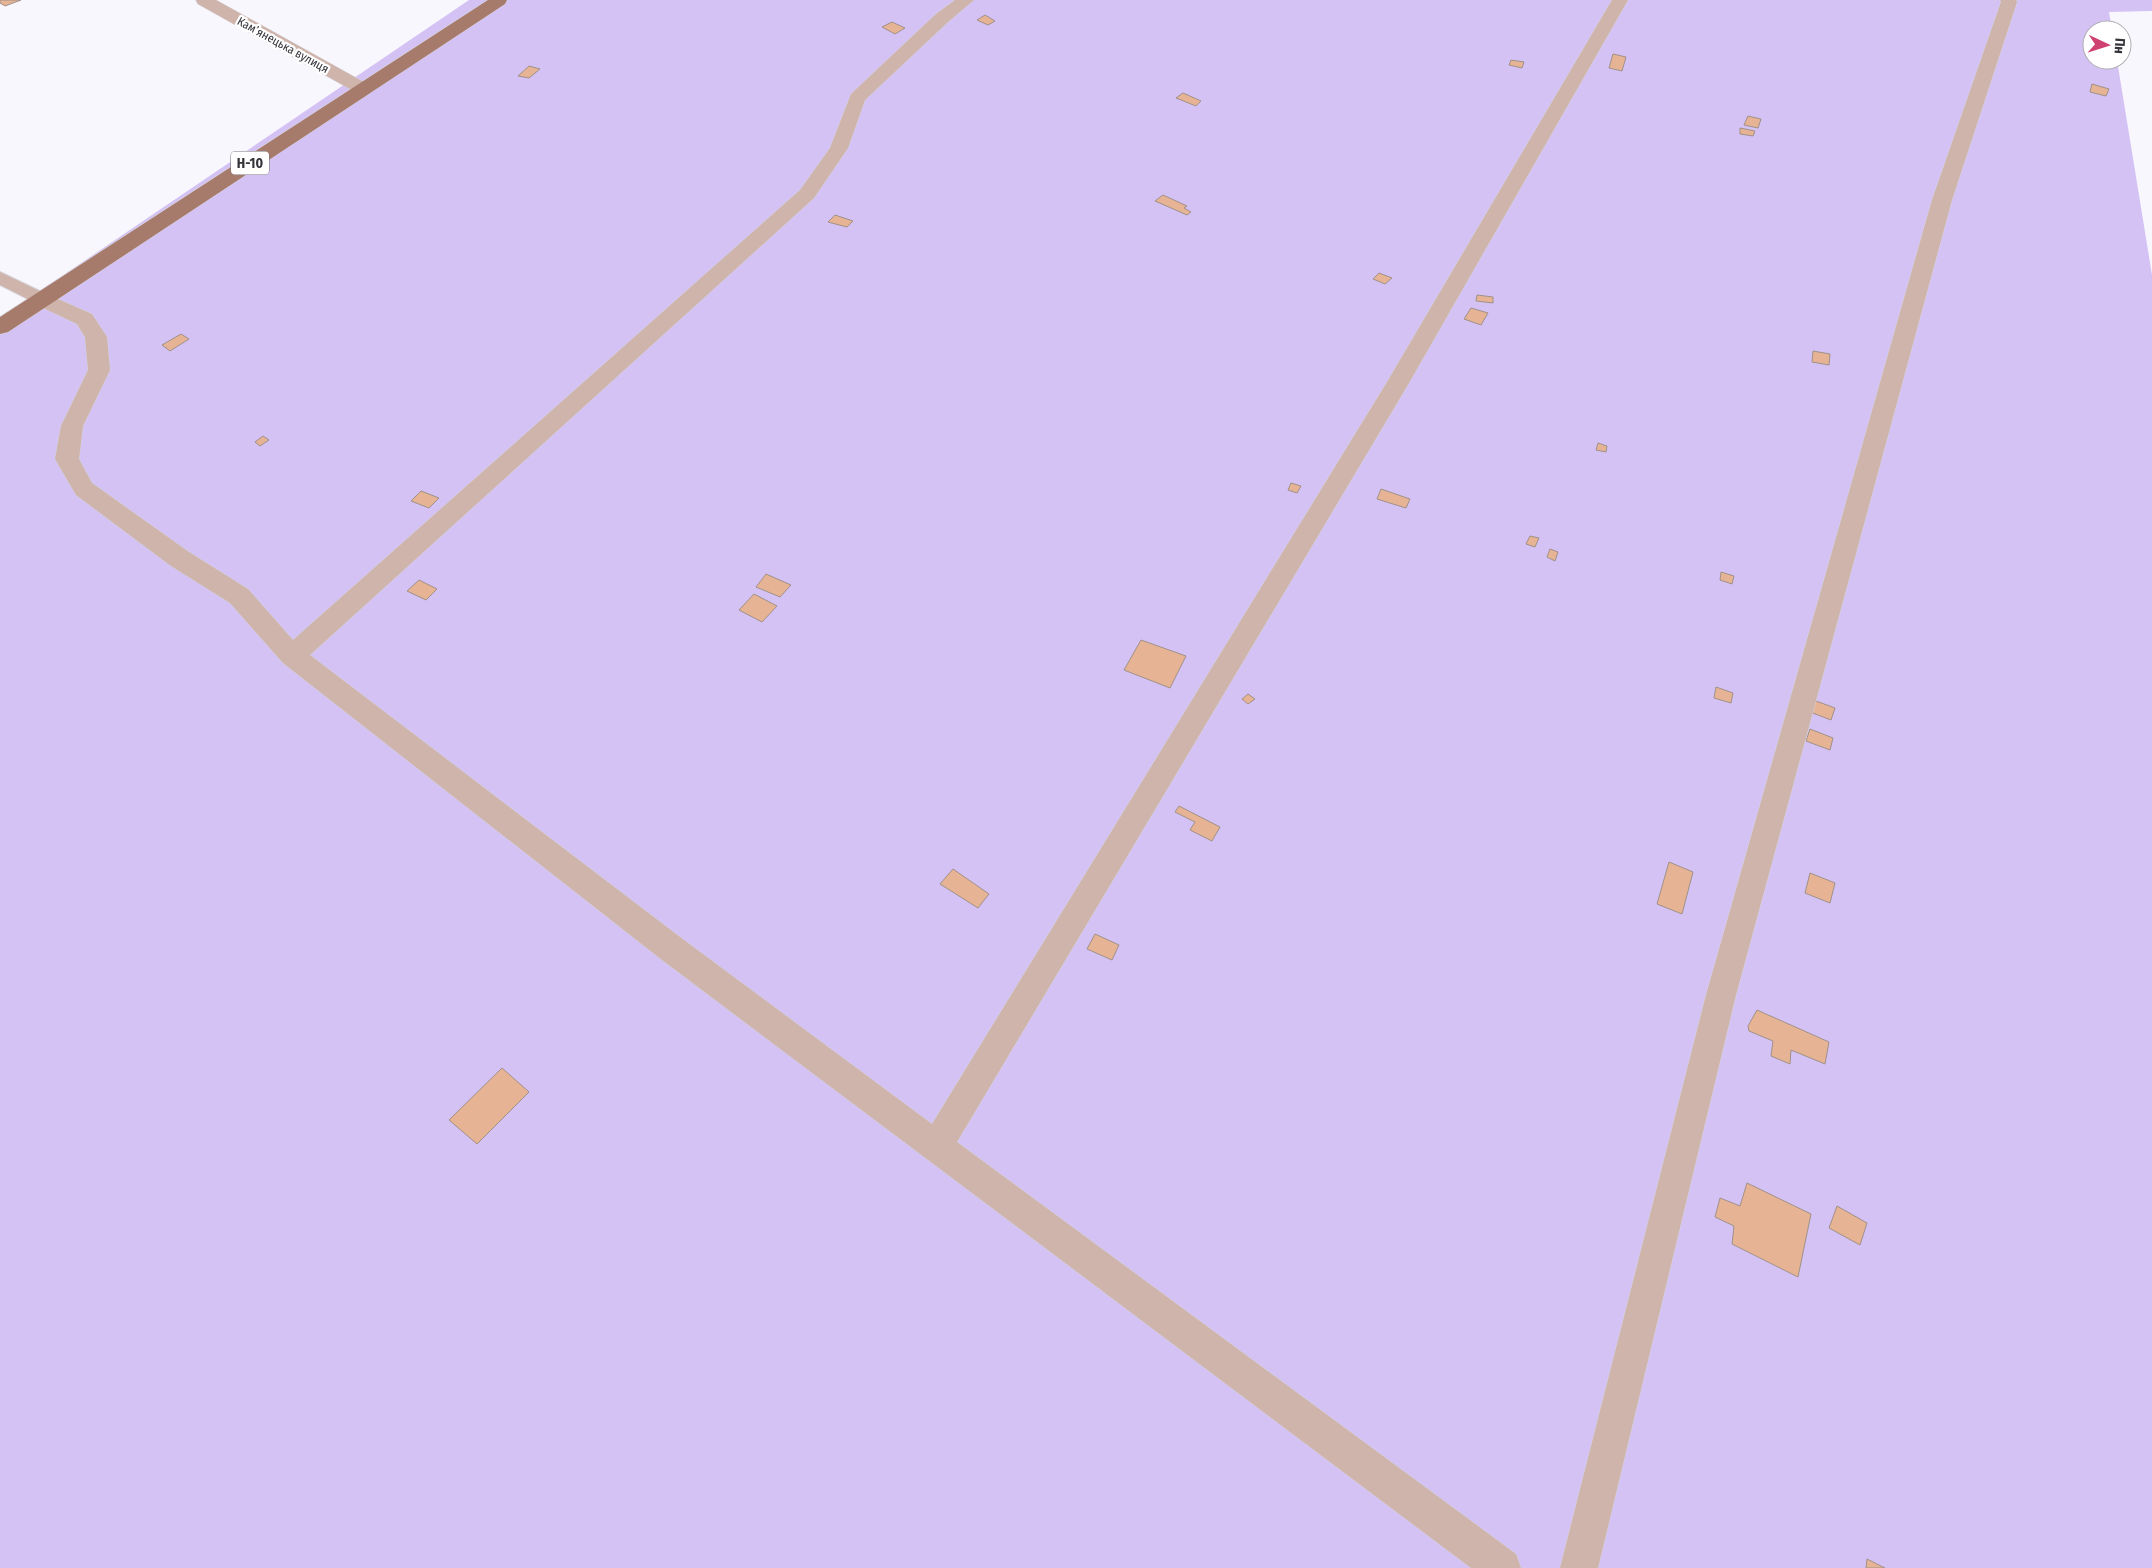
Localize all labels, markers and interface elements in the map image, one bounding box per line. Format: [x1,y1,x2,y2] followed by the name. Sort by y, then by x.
[235,14,331,76] street label: Камʼянецька вулиця
[2082,20,2132,70] north arrow
[2110,37,2129,54] text: Пн
[231,152,269,174] road number: Н-10

